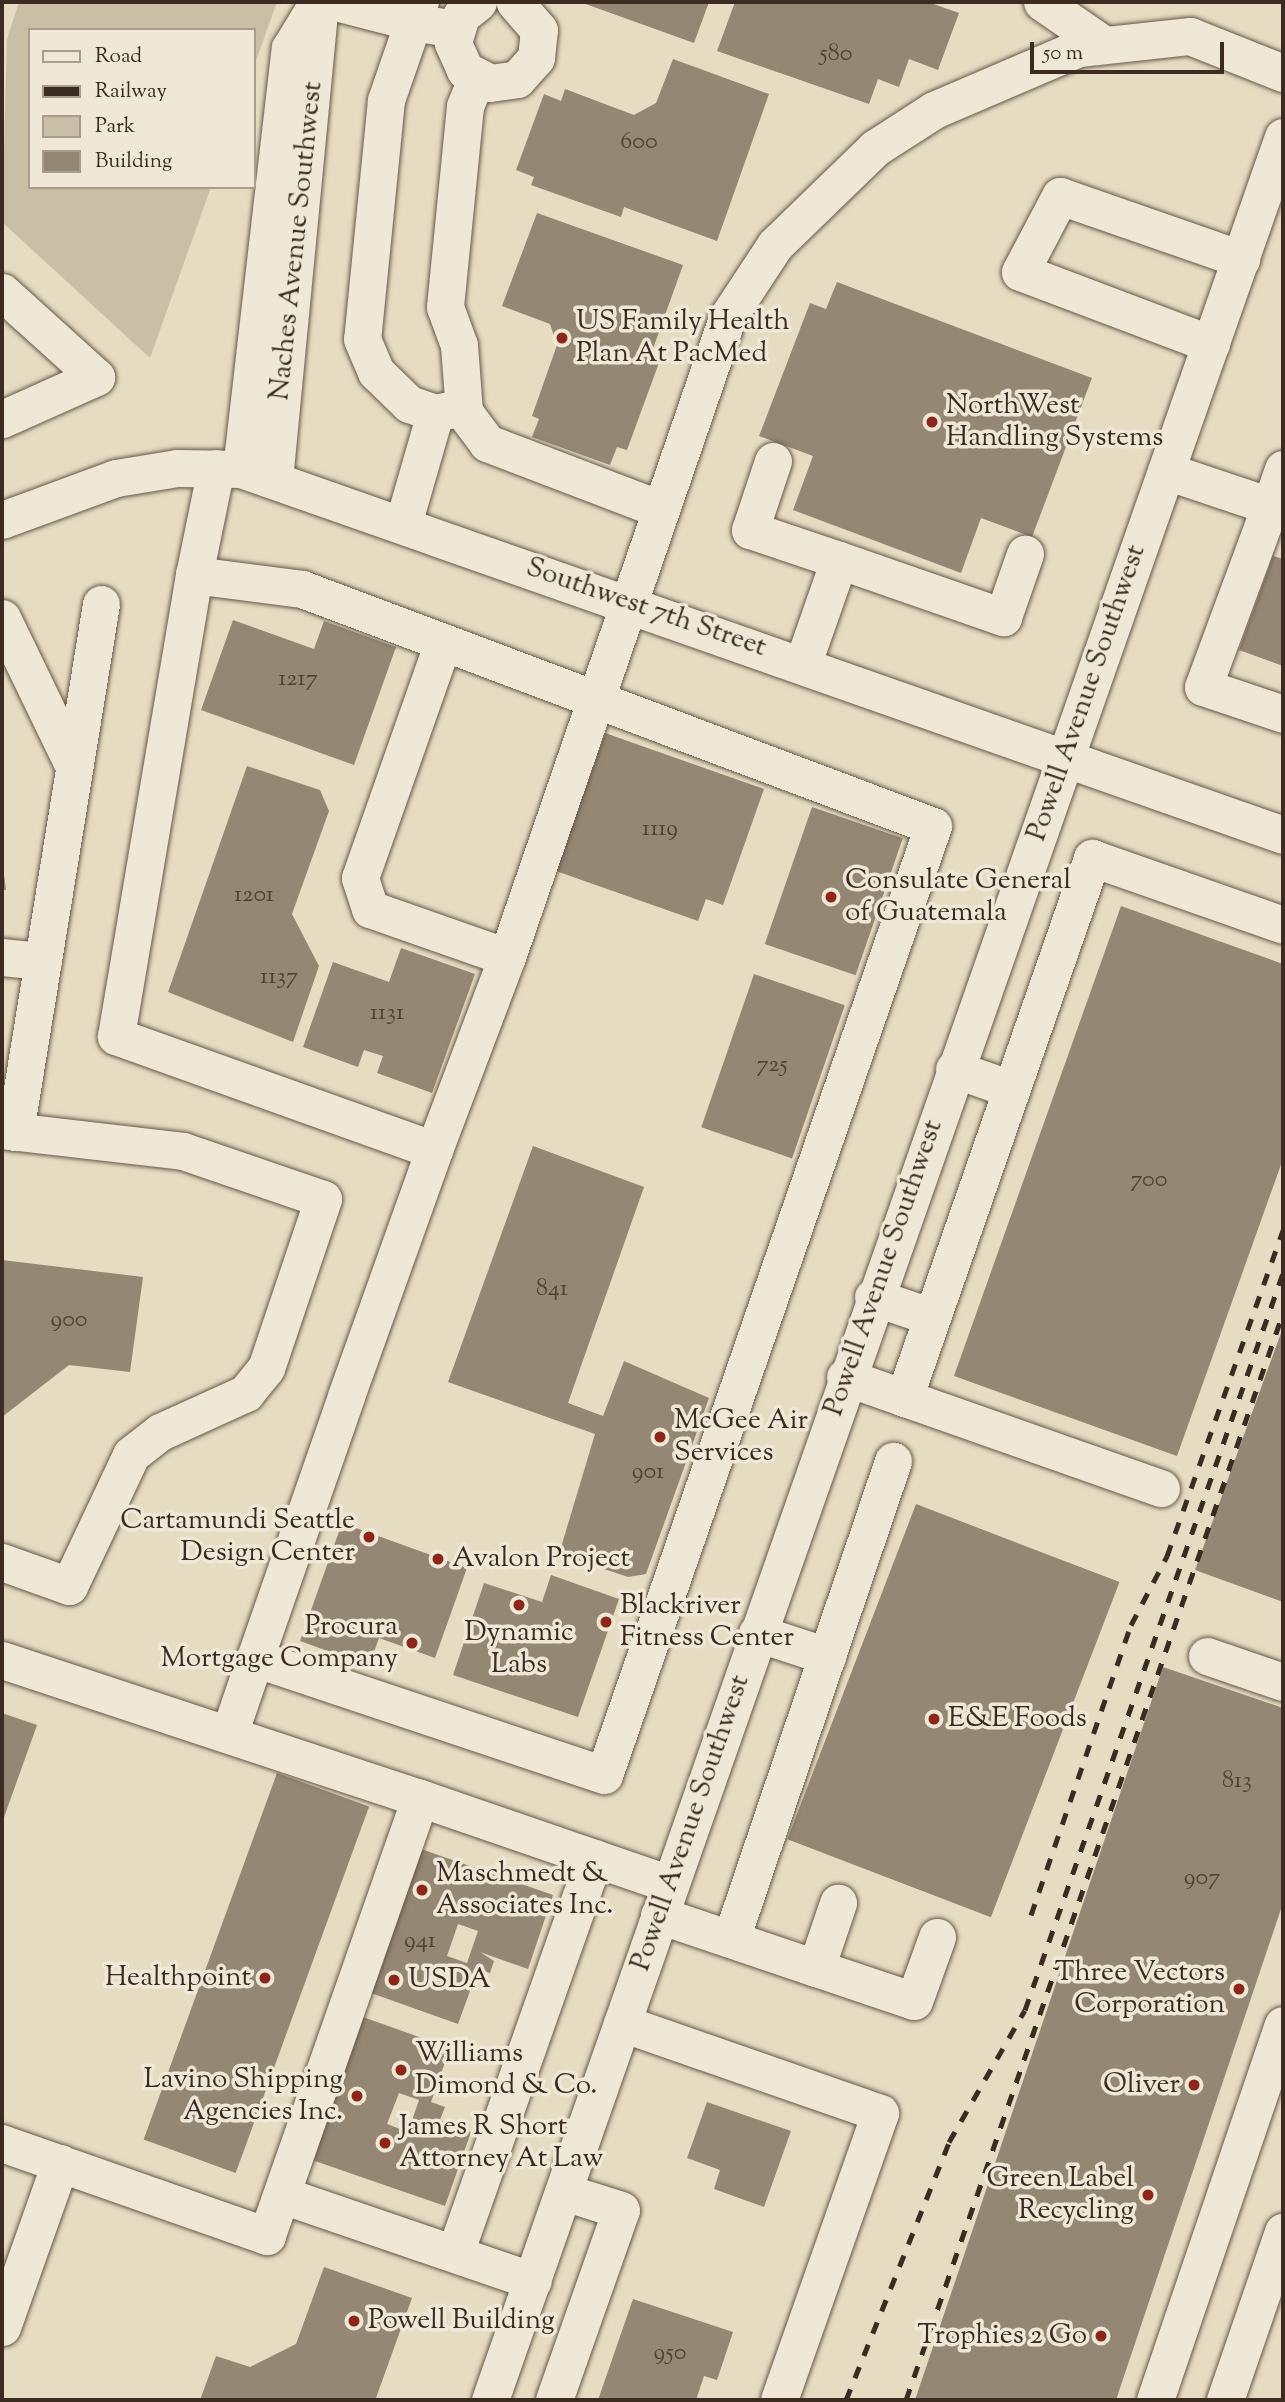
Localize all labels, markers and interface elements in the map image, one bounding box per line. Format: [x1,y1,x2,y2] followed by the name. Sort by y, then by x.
[28,28,256,189] legend
[1033,28,1227,72] scale bar
[1043,39,1083,69] text: 50 m
[820,41,852,69] house number: 580
[95,42,142,72] text: Road
[95,77,167,107] text: Railway
[264,80,330,402] street label: Naches Avenue Southwest
[95,112,135,142] text: Park
[620,129,658,157] house number: 600
[95,147,172,177] text: Building
[576,305,790,371] place label: US Family Health Plan At PacMed
[554,330,570,346] marker: US Family Health Plan At PacMed
[946,389,1163,455] place label: NorthWest Handling Systems
[924,414,940,430] marker: NorthWest Handling Systems
[1021,541,1153,845] street label: Powell Avenue Southwest
[521,551,771,665] street label: Southwest 7th Street
[278,666,318,694] house number: 1217
[642,816,678,844] house number: 1119
[845,864,1071,930] place label: Consulate General of Guatemala
[234,882,274,910] house number: 1201
[823,889,839,905] marker: Consulate General of Guatemala
[260,964,298,992] house number: 1137
[370,1000,404,1028] house number: 1131
[756,1052,788,1080] house number: 725
[818,1116,950,1420] street label: Powell Avenue Southwest
[1131,1167,1167,1195] house number: 700
[536,1276,568,1304] house number: 841
[50,1307,88,1335] house number: 900
[674,1404,808,1470] place label: McGee Air Services
[652,1429,668,1445] marker: McGee Air Services
[632,1459,664,1487] house number: 901
[120,1504,355,1570] place label: Cartamundi Seattle Design Center
[361,1529,377,1545] marker: Cartamundi Seattle Design Center
[452,1542,630,1576] place label: Avalon Project
[430,1551,446,1567] marker: Avalon Project
[620,1589,794,1655] place label: Blackriver Fitness Center
[511,1597,527,1613] marker: Dynamic Labs
[160,1610,398,1676] place label: Procura Mortgage Company
[598,1614,614,1630] marker: Blackriver Fitness Center
[464,1616,574,1682] place label: Dynamic Labs
[404,1635,420,1651] marker: Procura Mortgage Company
[625,1671,757,1975] street label: Powell Avenue Southwest
[948,1702,1087,1736] place label: E&E Foods
[926,1711,942,1727] marker: E&E Foods
[1222,1768,1252,1796] house number: 813
[436,1857,613,1923] place label: Maschmedt & Associates Inc.
[1184,1865,1220,1893] house number: 907
[414,1882,430,1898] marker: Maschmedt & Associates Inc.
[404,1928,436,1956] house number: 941
[1055,1956,1225,2022] place label: Three Vectors Corporation
[105,1961,251,1995] place label: Healthpoint
[408,1963,491,1997] place label: USDA
[257,1970,273,1986] marker: Healthpoint
[386,1972,402,1988] marker: USDA
[1231,1981,1247,1997] marker: Three Vectors Corporation
[415,2037,597,2103] place label: Williams Dimond & Co.
[393,2062,409,2078] marker: Williams Dimond & Co.
[144,2063,343,2129] place label: Lavino Shipping Agencies Inc.
[1103,2068,1180,2102] place label: Oliver
[1186,2077,1202,2093] marker: Oliver
[349,2088,365,2104] marker: Lavino Shipping Agencies Inc.
[399,2110,604,2176] place label: James R Short Attorney At Law
[377,2135,393,2151] marker: James R Short Attorney At Law
[986,2162,1134,2228] place label: Green Label Recycling
[1140,2187,1156,2203] marker: Green Label Recycling
[368,2304,555,2338] place label: Powell Building
[346,2313,362,2329] marker: Powell Building
[917,2319,1087,2353] place label: Trophies 2 Go
[1093,2328,1109,2344] marker: Trophies 2 Go
[654,2340,686,2368] house number: 950

